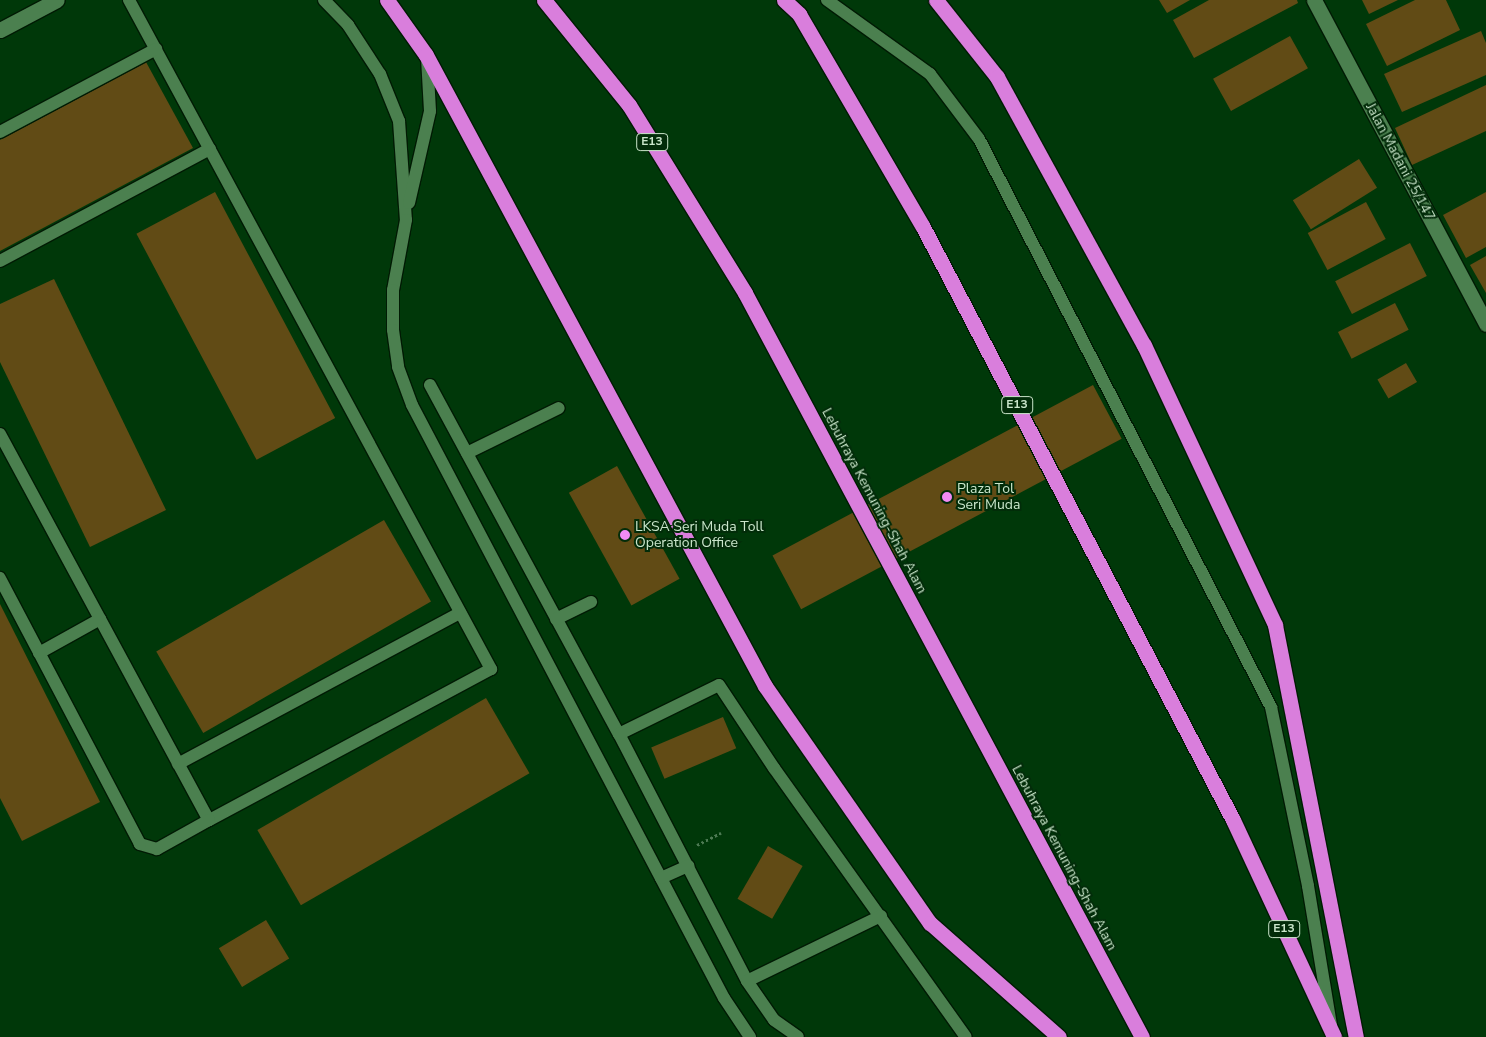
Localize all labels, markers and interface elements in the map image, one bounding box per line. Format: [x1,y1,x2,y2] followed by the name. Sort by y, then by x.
[1362,100,1438,224] street label: Jalan Madani 25/147
[636,132,668,152] road number: E13
[1001,396,1033,414] road number: E13
[818,405,930,597] street label: Lebuhraya Kemuning-Shah Alam
[957,481,1020,514] place label: Plaza Tol Seri Muda
[941,491,953,503] marker: Plaza Tol Seri Muda
[635,519,764,552] place label: LKSA Seri Muda Toll Operation Office
[619,529,631,541] marker: LKSA Seri Muda Toll Operation Office
[1008,762,1120,954] street label: Lebuhraya Kemuning-Shah Alam
[1268,920,1300,939] road number: E13

